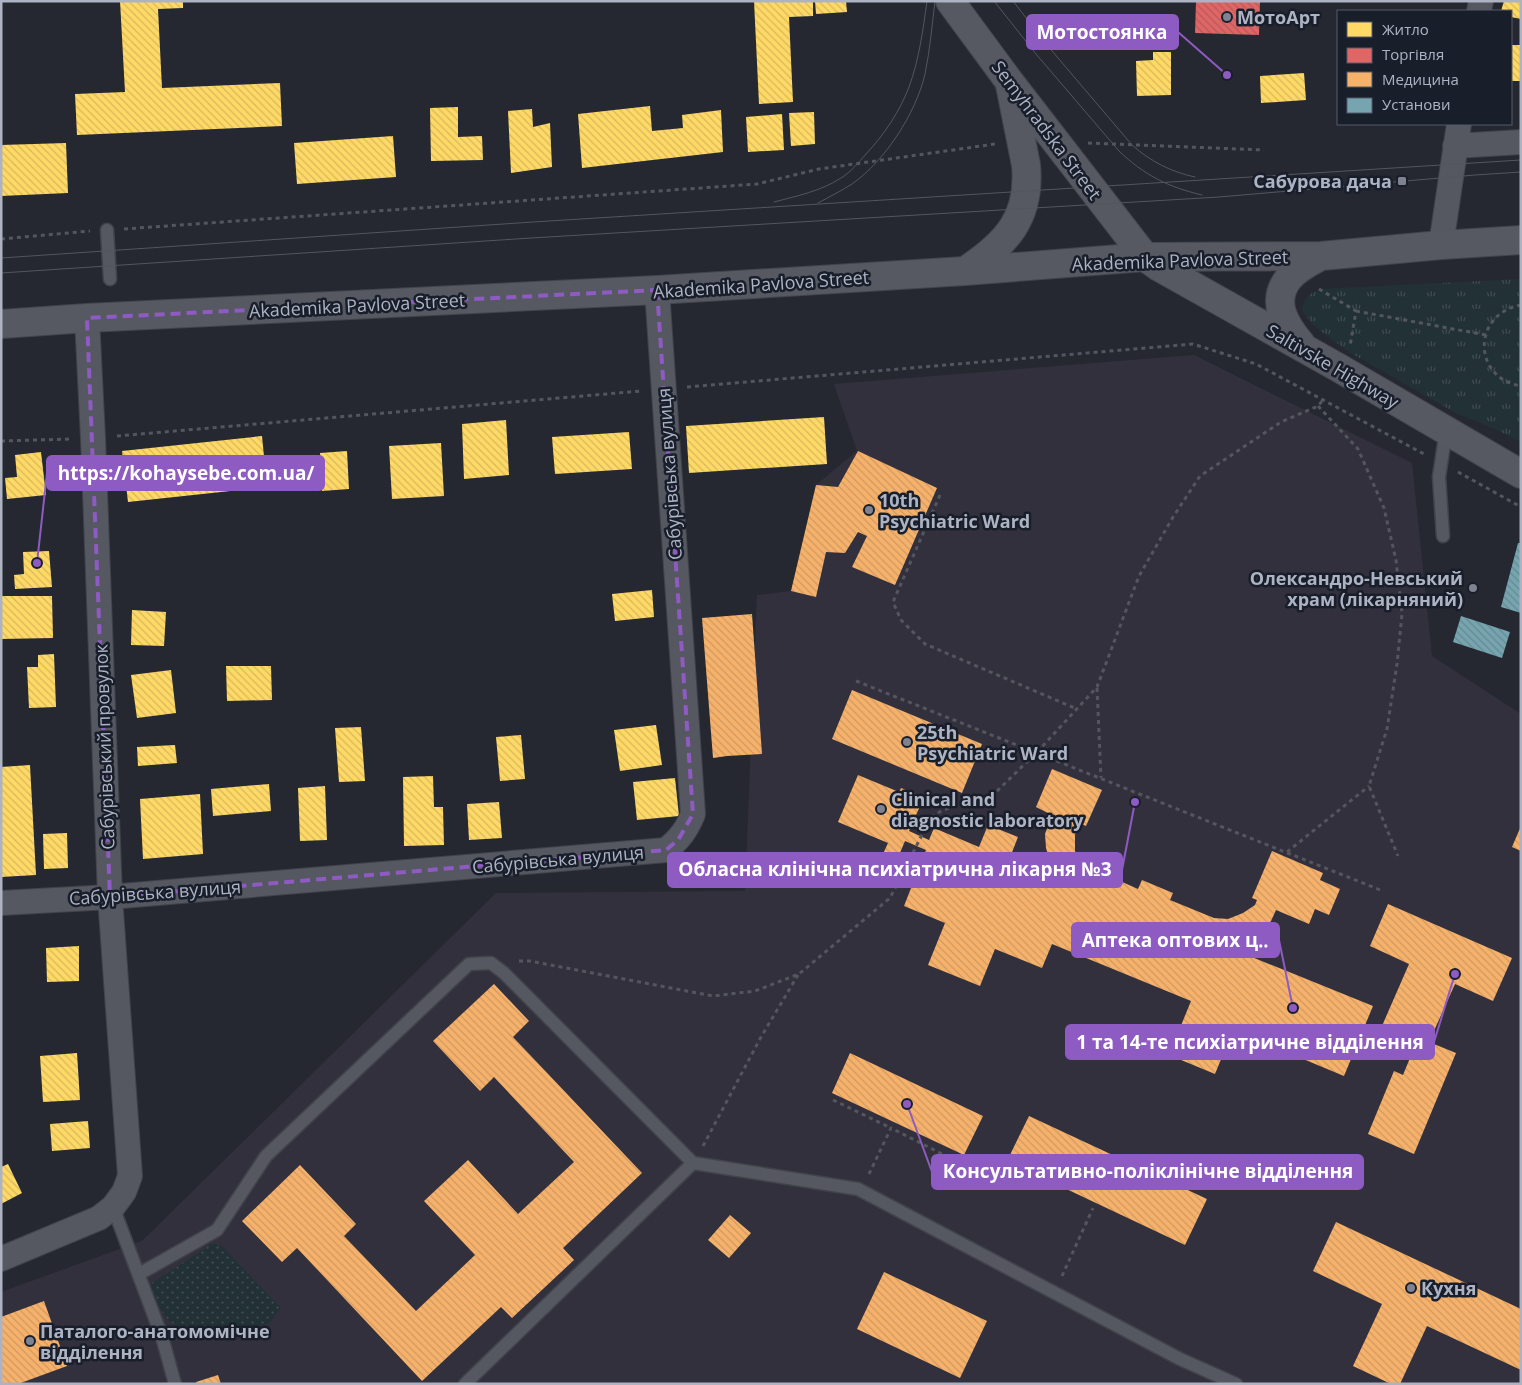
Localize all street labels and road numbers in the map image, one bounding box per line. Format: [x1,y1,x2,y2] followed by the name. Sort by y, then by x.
[987,56,1107,204] street label: Semyhradska Street
[1071,244,1289,276] street label: Akademika Pavlova Street
[652,264,870,304] street label: Akademika Pavlova Street
[248,287,466,323] street label: Akademika Pavlova Street
[1263,318,1404,414] street label: Saltivske Highway
[651,387,687,561] street label: Сабурівська вулиця
[88,643,120,850] street label: Сабурівський провулок
[471,840,645,878] street label: Сабурівська вулиця
[68,874,242,910] street label: Сабурівська вулиця

